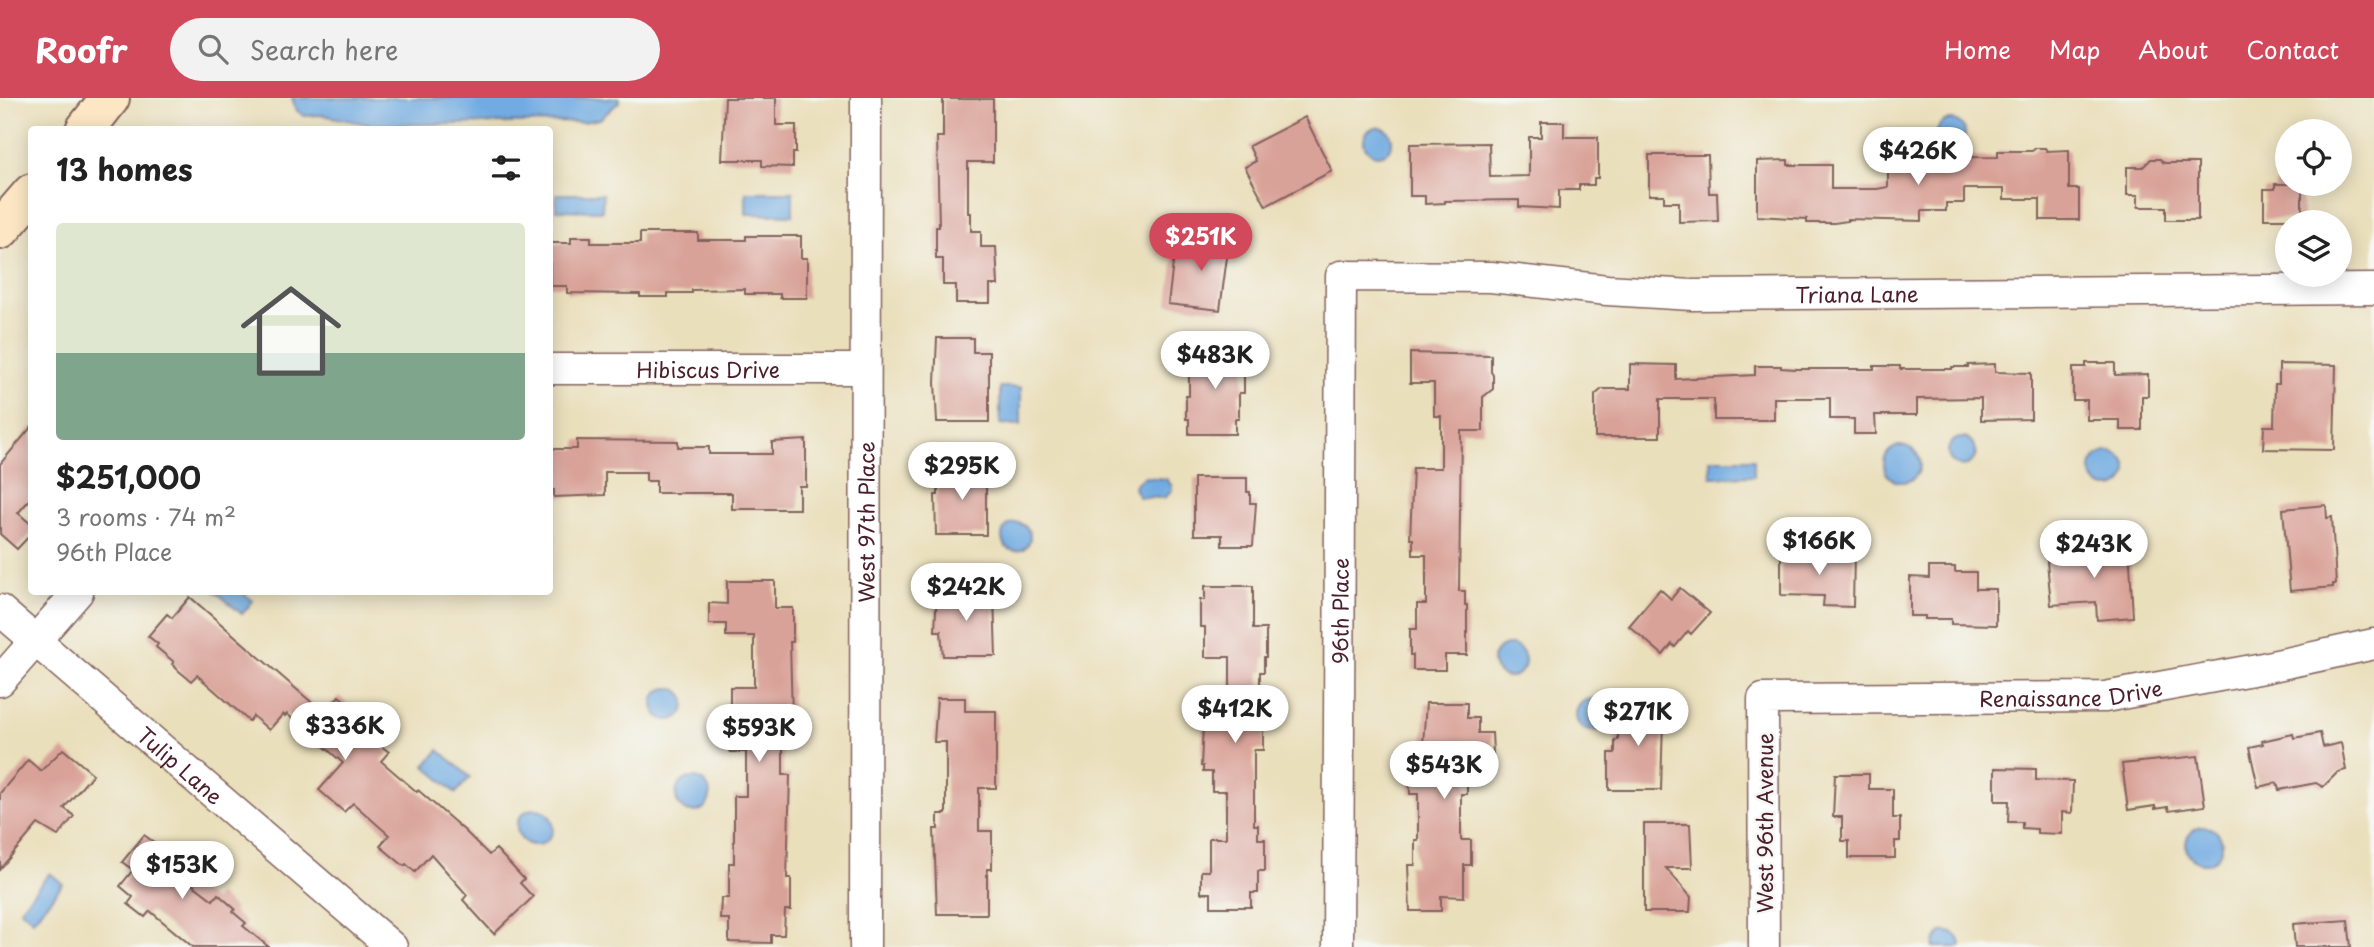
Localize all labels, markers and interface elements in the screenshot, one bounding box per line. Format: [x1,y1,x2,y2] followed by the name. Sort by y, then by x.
[170,18,660,81] search box
[35,24,128,74] text: Roofr
[194,30,232,68] icon: search
[250,30,398,69] text: Search here
[1944,31,2011,67] text: Home
[2049,31,2100,67] text: Map
[2138,31,2208,67] text: About
[2246,31,2339,67] text: Contact
[2275,119,2352,287] map controls
[2275,119,2352,196] button: locate
[1869,127,1967,187] pin: $426K
[1879,132,1957,167] text: $426K
[56,146,193,191] text: 13 homes
[487,149,525,187] icon: filters
[2275,210,2352,287] button: layers
[1152,214,1250,273] pin: $251K
[1165,218,1237,253] text: $251K
[228,268,354,394] icon: home
[1795,277,1919,310] street label: Triana Lane
[1166,331,1264,391] pin: $483K
[1177,336,1253,371] text: $483K
[636,353,780,385] street label: Hibiscus Drive
[849,441,882,603] street label: West 97th Place
[913,442,1011,502] pin: $295K
[924,447,1000,482] text: $295K
[56,454,201,499] text: $251,000
[56,499,236,534] text: 3 rooms · 74 m²
[1770,518,1868,577] pin: $166K
[2045,520,2143,580] pin: $243K
[1782,522,1856,557] text: $166K
[2056,525,2132,560] text: $243K
[56,534,172,569] text: 96th Place
[1323,558,1356,664] street label: 96th Place
[917,564,1015,623] pin: $242K
[927,568,1005,603] text: $242K
[1979,671,2165,714] street label: Renaissance Drive
[1186,686,1284,745] pin: $412K
[1589,688,1687,748] pin: $271K
[1198,690,1272,725] text: $412K
[1604,693,1672,728] text: $271K
[296,702,394,762] pin: $336K
[710,704,808,764] pin: $593K
[305,707,385,742] text: $336K
[722,709,796,744] text: $593K
[130,719,231,811] street label: Tulip Lane
[1748,733,1780,913] street label: West 96th Avenue
[1395,742,1493,801] pin: $543K
[1406,746,1482,781] text: $543K
[133,842,231,901] pin: $153K
[146,846,218,881] text: $153K

